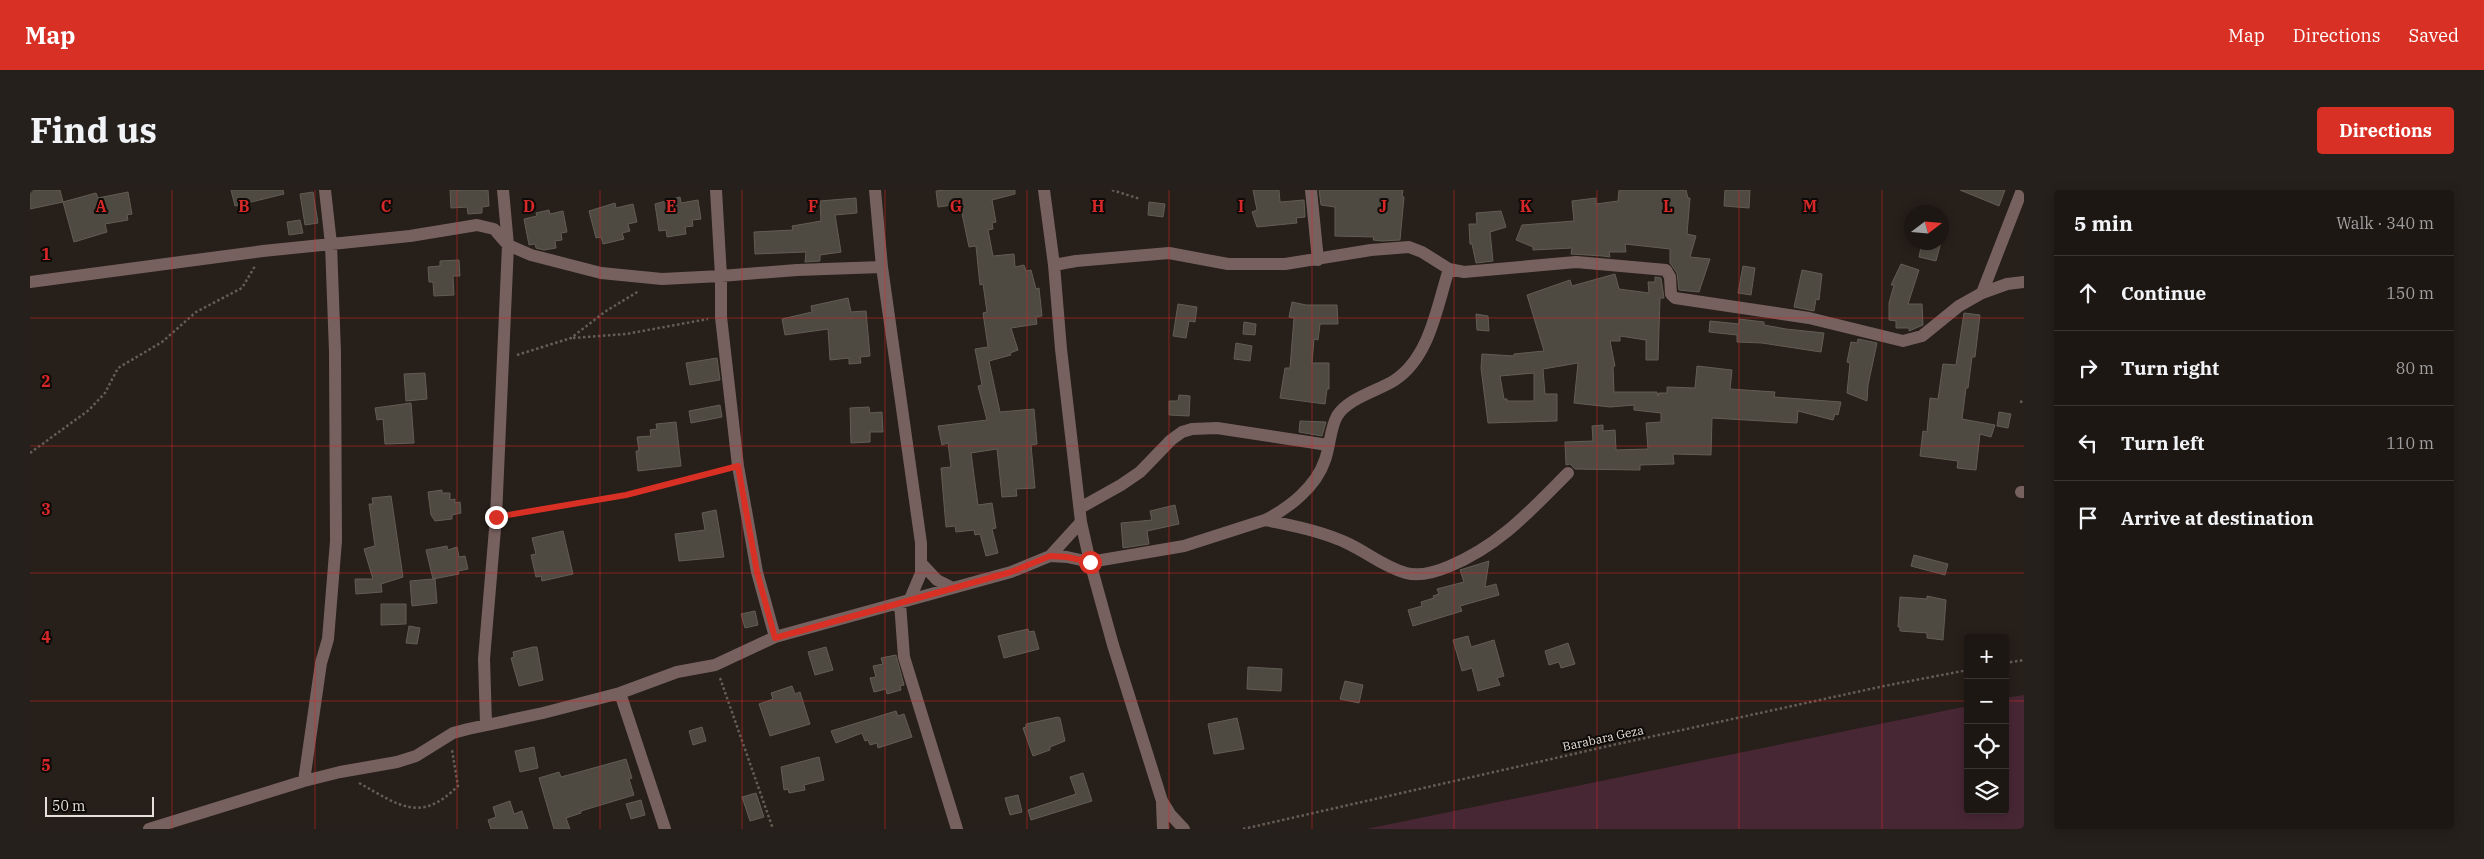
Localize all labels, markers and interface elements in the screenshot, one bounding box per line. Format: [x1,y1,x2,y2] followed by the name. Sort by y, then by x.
[25,19,75,51] text: Map
[2228,24,2265,47] text: Map
[2293,24,2381,47] text: Directions
[2409,24,2459,47] text: Saved
[30,107,157,153] text: Find us
[2317,107,2454,154] button: Directions
[95,196,107,216] text: A
[238,196,250,216] text: B
[381,196,391,216] text: C
[523,196,535,216] text: D
[666,196,676,216] text: E
[808,196,818,216] text: F
[950,196,962,216] text: G
[1092,196,1105,216] text: H
[1238,196,1244,216] text: I
[1379,196,1387,216] text: J
[1520,196,1533,216] text: K
[1663,196,1673,216] text: L
[1803,196,1817,216] text: M
[1904,205,1949,250] north arrow
[2074,209,2133,237] text: 5 min
[2336,213,2434,233] text: Walk · 340 m
[41,244,51,264] text: 1
[2074,279,2102,307] icon: ahead
[2121,281,2206,305] text: Continue
[2386,283,2434,303] text: 150 m
[2074,354,2102,382] icon: right
[2121,356,2219,380] text: Turn right
[2396,358,2434,378] text: 80 m
[41,371,51,391] text: 2
[2074,429,2102,457] icon: left
[2121,431,2204,455] text: Turn left
[2386,433,2434,453] text: 110 m
[41,499,51,519] text: 3
[2074,504,2102,532] icon: arrive
[485,506,508,529] route end
[2121,506,2314,530] text: Arrive at destination
[1079,551,1102,574] route start
[41,627,51,647] text: 4
[1964,634,2009,814] map controls
[1964,634,2009,679] button: +
[1964,679,2009,724] button: −
[1561,722,1645,754] street label: Barabara Geza
[1964,724,2009,769] button: locate
[41,755,51,775] text: 5
[1964,769,2009,814] button: layers
[45,794,154,817] scale bar
[52,797,85,815] text: 50 m

